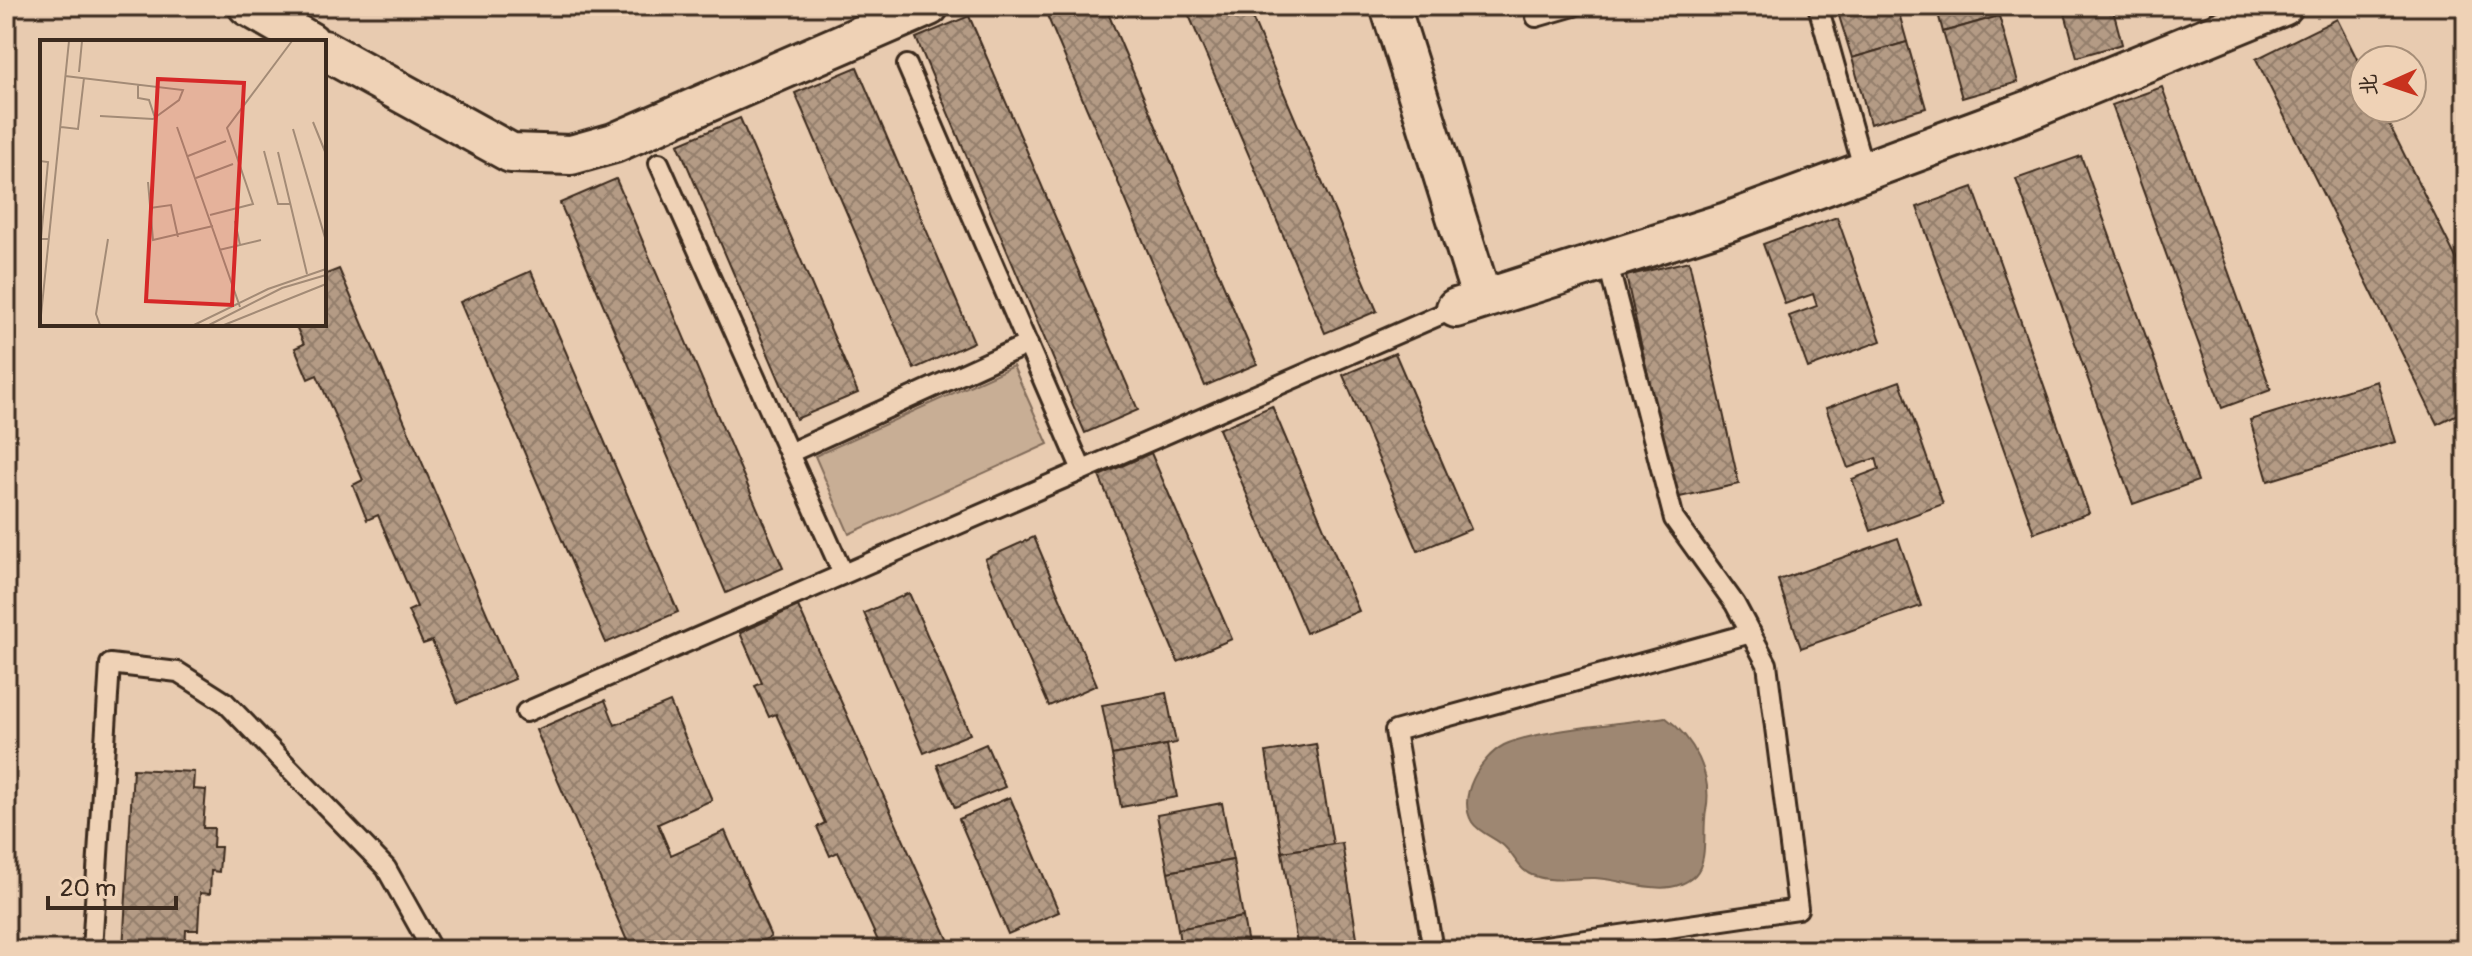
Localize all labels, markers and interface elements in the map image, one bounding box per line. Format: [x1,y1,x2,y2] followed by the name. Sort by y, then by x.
[40,40,326,326] inset map
[2348,44,2428,124] north arrow
[2354,73,2384,97] text: 北
[48,860,176,910] scale bar
[60,874,116,903] text: 20 m

